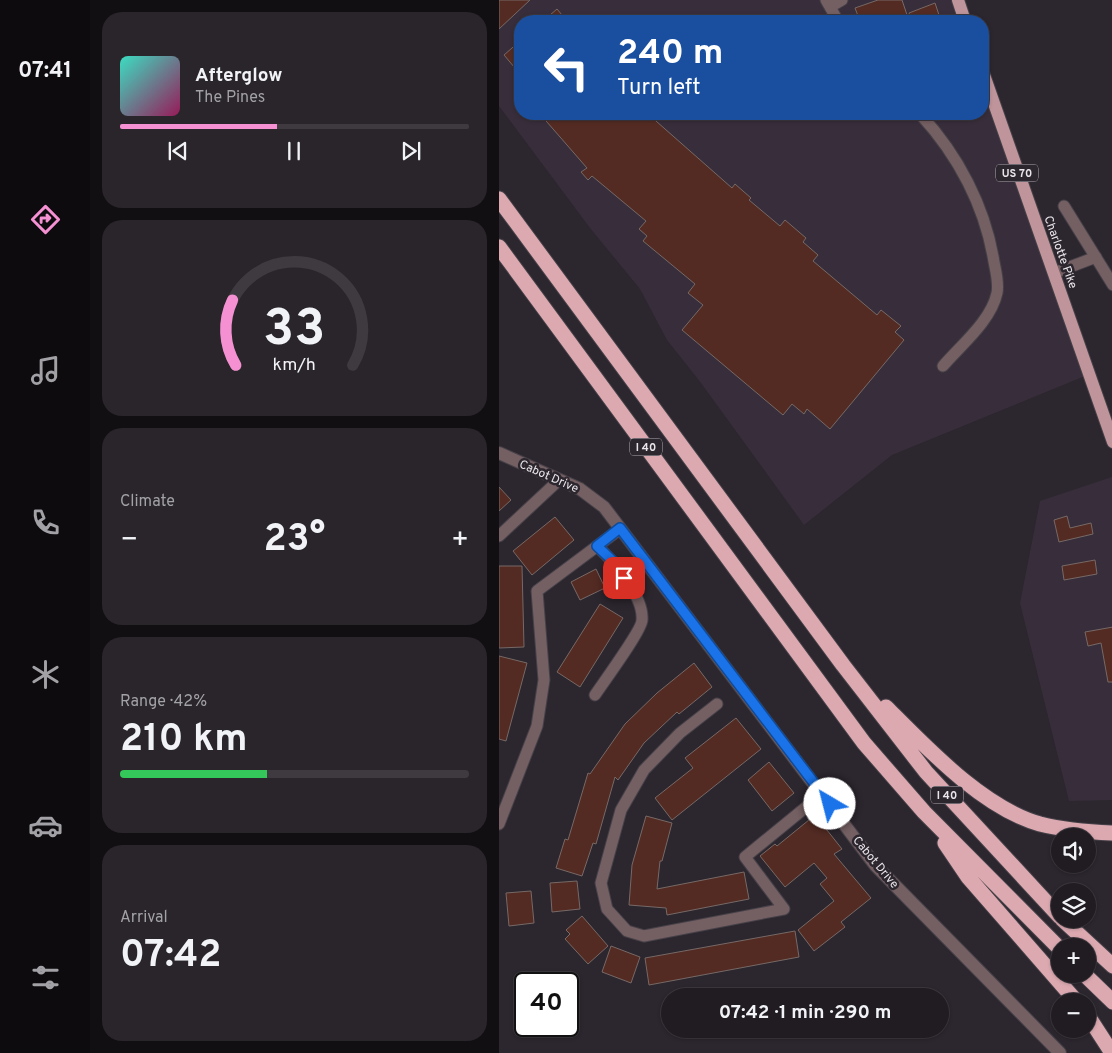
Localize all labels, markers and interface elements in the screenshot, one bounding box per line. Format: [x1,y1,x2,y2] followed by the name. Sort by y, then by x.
[617,32,723,76] text: 240 m
[534,35,599,100] icon: left
[18,58,72,85] text: 07:41
[195,64,283,88] text: Afterglow
[617,75,700,102] text: Turn left
[195,88,265,108] text: The Pines
[164,137,192,165] icon: previous
[280,137,308,165] icon: pause
[397,137,425,165] icon: next
[996,164,1038,182] road number: US 70
[28,202,63,237] icon: directions
[1039,214,1081,291] street label: Charlotte Pike
[263,298,326,364] text: 33
[28,353,63,388] icon: music
[273,354,316,377] text: km/h
[630,438,662,456] road number: I 40
[516,457,581,497] street label: Cabot Drive
[120,492,175,512] text: Climate
[28,505,63,540] icon: phone
[264,516,325,565] text: 23°
[120,523,138,559] text: −
[451,523,469,559] text: +
[603,557,645,599] pin
[610,564,638,592] icon: arrive
[28,657,63,692] icon: climate
[120,692,207,712] text: Range · 42%
[120,716,248,765] text: 210 km
[803,777,855,829] position arrow
[931,786,963,804] road number: I 40
[28,808,63,843] icon: car
[1051,828,1096,1038] map controls
[1051,828,1096,873] button: sound
[849,833,902,892] street label: Cabot Drive
[1051,883,1096,928] button: layers
[120,908,168,928] text: Arrival
[120,932,222,981] text: 07:42
[1051,938,1096,983] button: +
[28,960,63,995] icon: filters
[514,972,579,1037] speed limit sign: 40
[1051,993,1096,1038] button: −
[719,1001,891,1025] text: 07:42 · 1 min · 290 m

